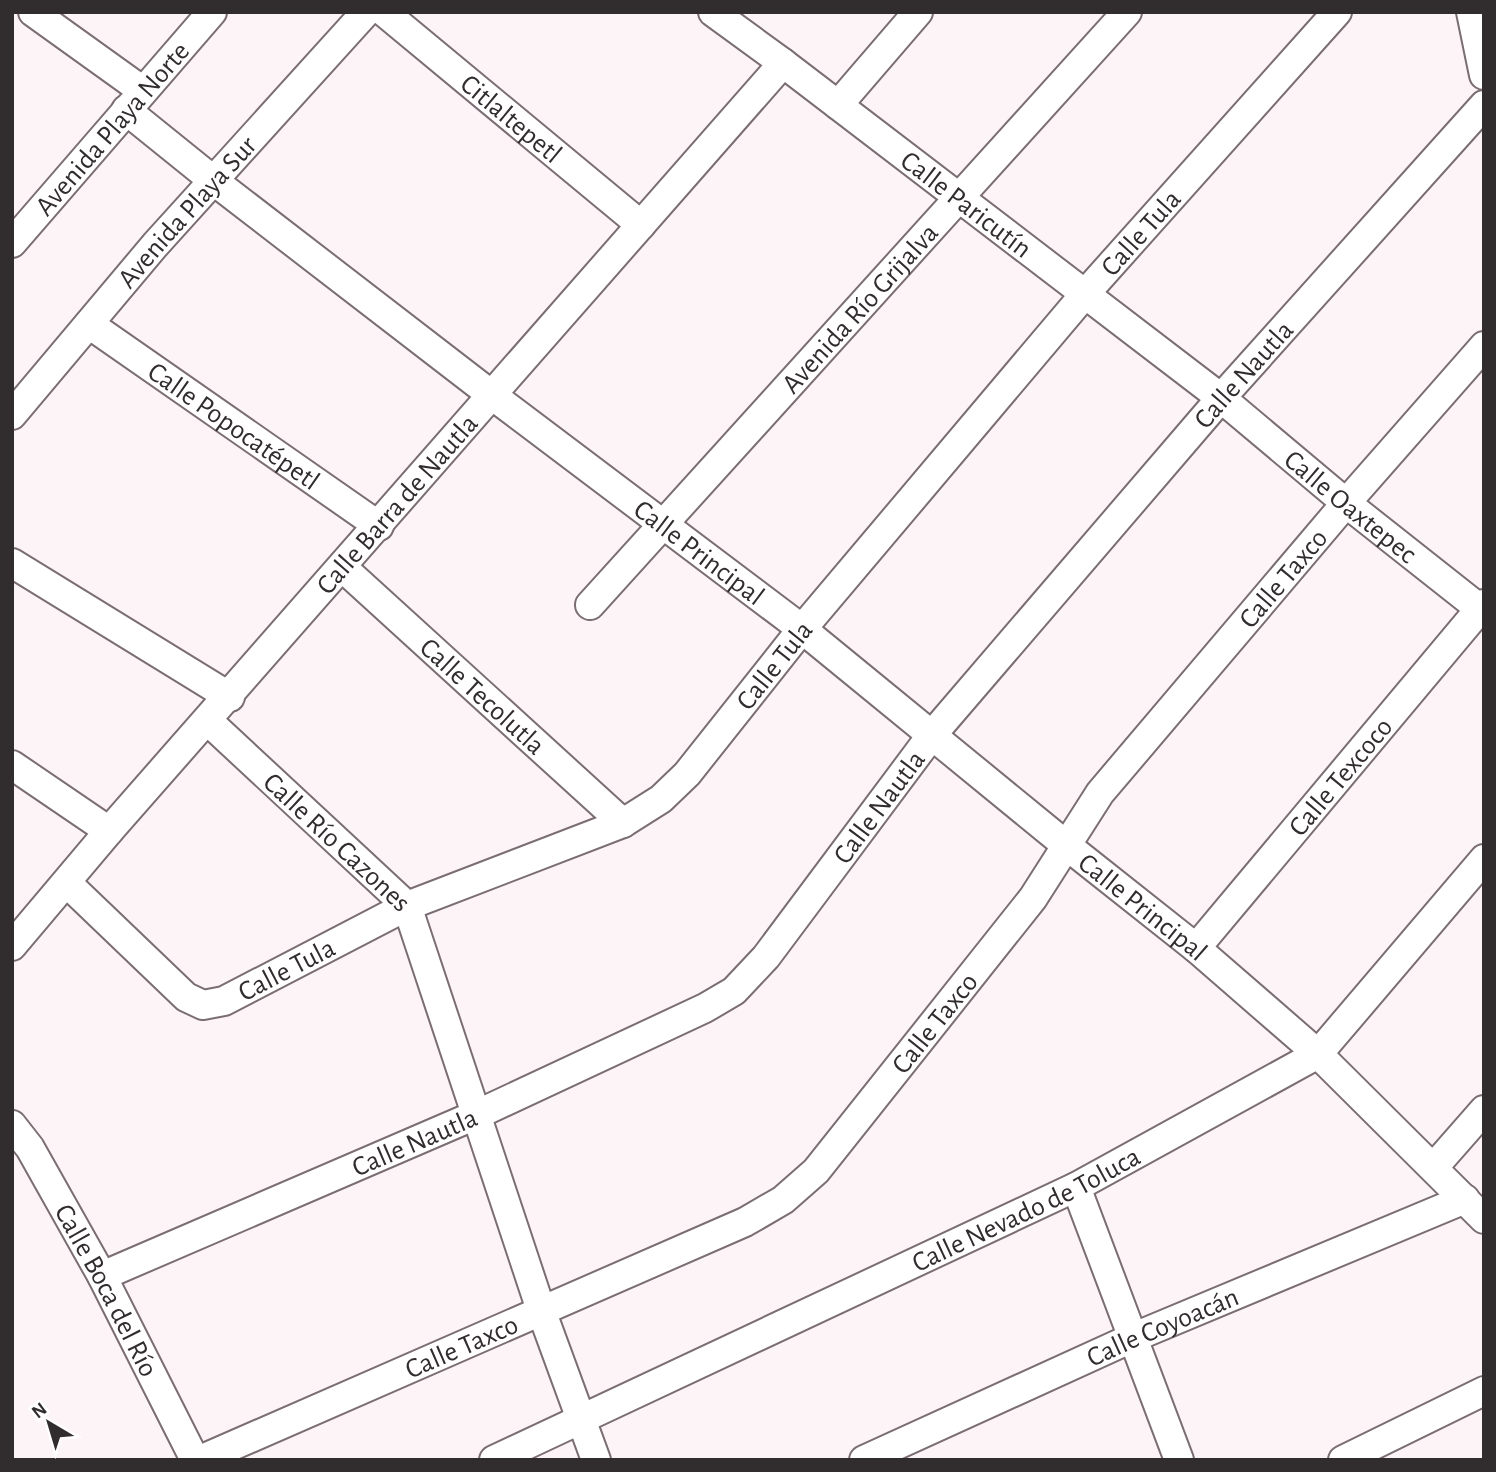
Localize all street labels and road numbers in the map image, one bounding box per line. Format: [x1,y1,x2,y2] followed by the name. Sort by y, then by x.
[31,37,195,221] street label: Avenida Playa Norte
[455,70,566,169] street label: Citlaltepetl
[113,132,262,294] street label: Avenida Playa Sur
[895,147,1036,264] street label: Calle Paricutín
[1096,185,1187,282] street label: Calle Tula
[777,219,944,399] street label: Avenida Río Grijalva
[1190,316,1299,434] street label: Calle Nautla
[142,358,324,496] street label: Calle Popocatépetl
[312,410,484,600] street label: Calle Barra de Nautla
[1278,446,1421,569] street label: Calle Oaxtepec
[628,496,769,611] street label: Calle Principal
[1235,524,1334,634] street label: Calle Taxco
[732,616,819,716] street label: Calle Tula
[414,633,550,761] street label: Calle Tecolutla
[1284,713,1398,842] street label: Calle Texcoco
[829,746,931,870] street label: Calle Nautla
[257,768,415,918] street label: Calle Río Cazones
[1073,849,1212,967] street label: Calle Principal
[234,934,340,1007] street label: Calle Tula
[887,968,984,1080] street label: Calle Taxco
[348,1104,482,1183] street label: Calle Nautla
[908,1143,1145,1278] street label: Calle Nevado de Toluca
[49,1200,162,1382] street label: Calle Boca del Río
[1083,1283,1243,1373] street label: Calle Coyoacán
[401,1311,523,1385] street label: Calle Taxco

